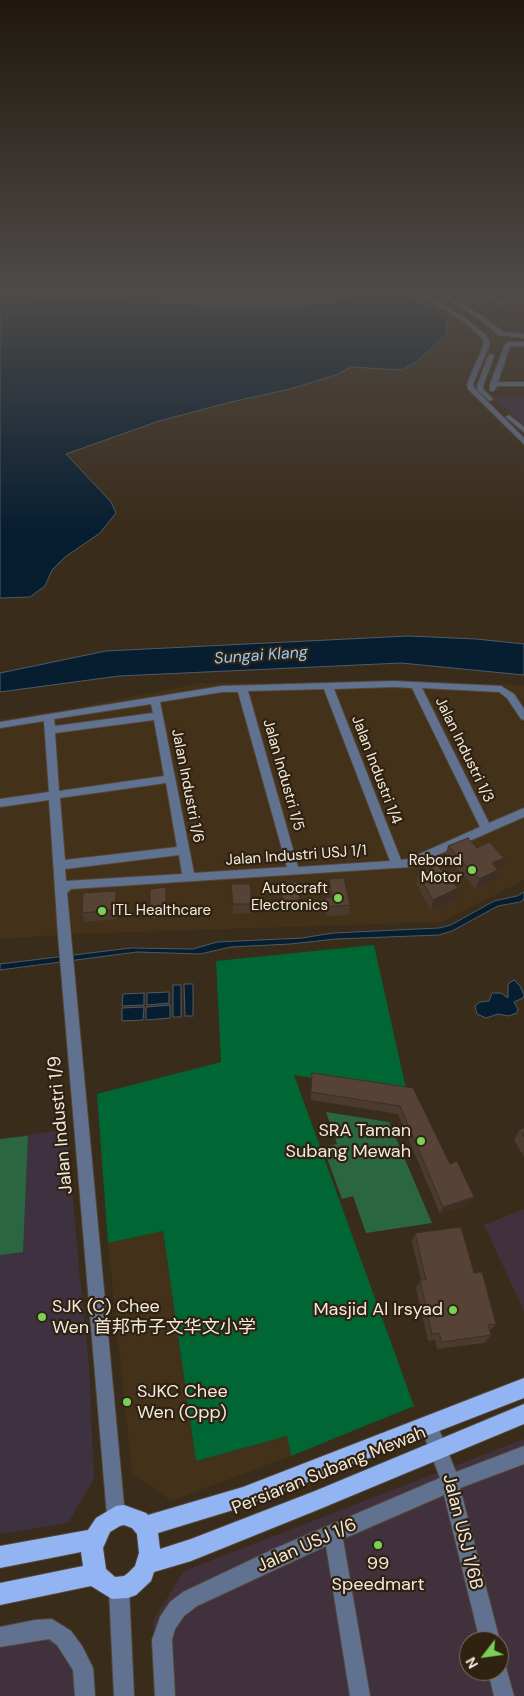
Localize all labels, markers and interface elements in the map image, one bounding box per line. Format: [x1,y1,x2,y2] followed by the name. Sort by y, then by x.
[214,643,308,669] water label: Sungai Klang
[431,694,497,806] street label: Jalan Industri 1/3
[347,713,405,827] street label: Jalan Industri 1/4
[258,717,308,833] street label: Jalan Industri 1/5
[167,728,207,844] street label: Jalan Industri 1/6
[225,842,367,870] street label: Jalan Industri USJ 1/1
[409,852,462,887] place label: Rebond Motor
[466,864,478,876] marker: Rebond Motor
[251,880,328,915] place label: Autocraft Electronics
[332,892,344,904] marker: Autocraft Electronics
[112,902,211,920] place label: ITL Healthcare
[96,905,108,917] marker: ITL Healthcare
[44,1055,78,1195] street label: Jalan Industri 1/9
[285,1120,411,1162] place label: SRA Taman Subang Mewah
[415,1135,427,1147] marker: SRA Taman Subang Mewah
[52,1296,256,1338] place label: SJK (C) Chee Wen 首邦市子文华文小学
[313,1299,443,1321] place label: Masjid Al Irsyad
[447,1304,459,1316] marker: Masjid Al Irsyad
[36,1311,48,1323] marker: SJK (C) Chee Wen 首邦市子文华文小学
[137,1381,228,1424] place label: SJKC Chee Wen (Opp)
[121,1396,133,1408] marker: SJKC Chee Wen (Opp)
[229,1422,429,1520] street label: Persiaran Subang Mewah
[437,1472,487,1592] street label: Jalan USJ 1/6B
[254,1514,360,1578] street label: Jalan USJ 1/6
[372,1539,384,1551] marker: 99 Speedmart
[332,1553,424,1596] place label: 99 Speedmart
[459,1631,509,1681] north arrow
[462,1654,482,1672] text: N

